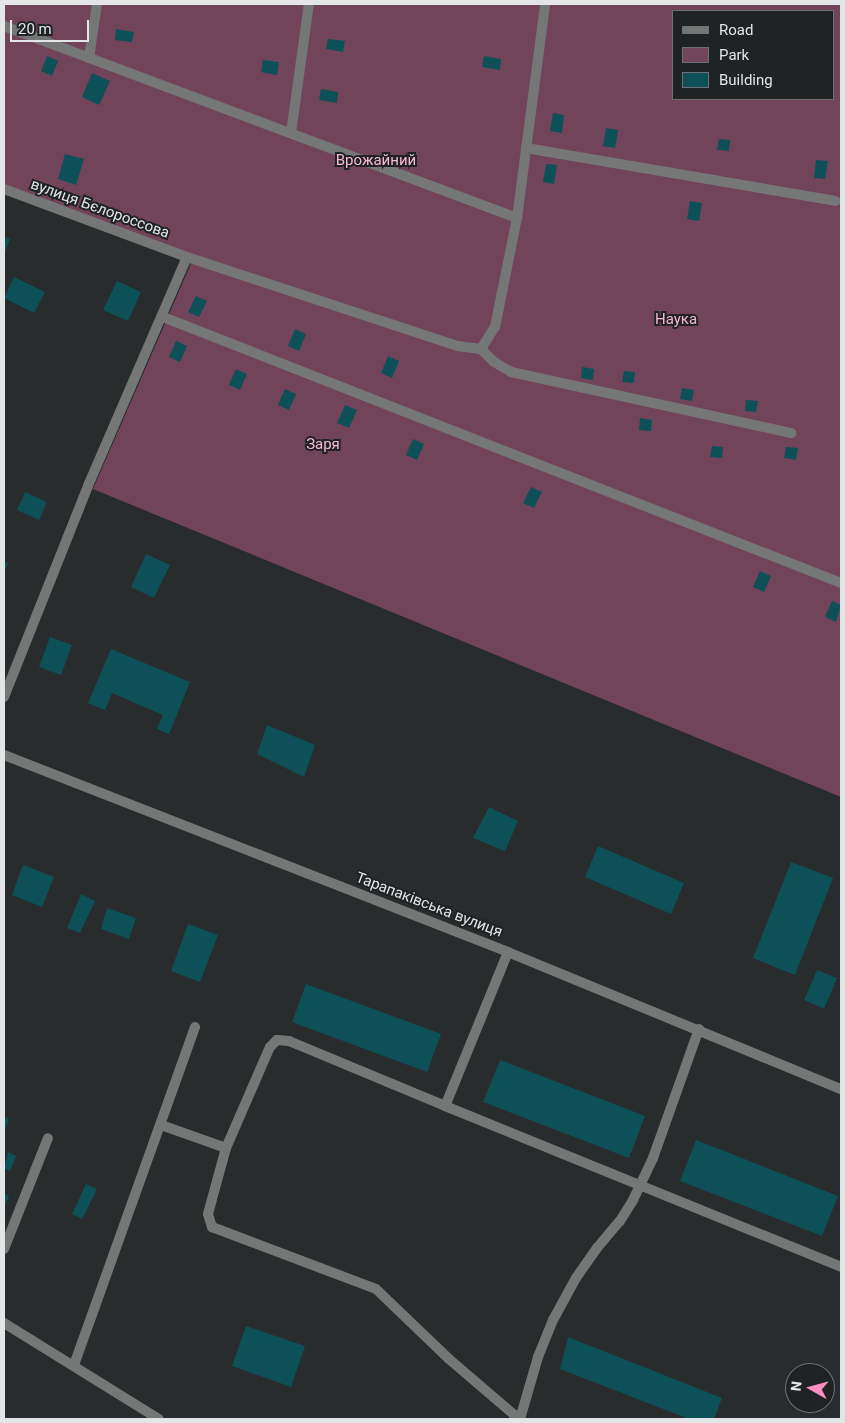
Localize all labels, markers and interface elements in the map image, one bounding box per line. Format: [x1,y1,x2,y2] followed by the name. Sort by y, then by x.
[12,10,91,42] scale bar
[672,10,835,100] legend
[18,20,52,38] text: 20 m
[719,21,753,39] text: Road
[719,46,749,64] text: Park
[719,71,773,89] text: Building
[336,152,416,170] park label: Врожайний
[28,176,172,242] street label: вулиця Бєлороссова
[655,311,697,329] park label: Наука
[306,436,340,454] park label: Заря
[353,869,505,941] street label: Тарапаківська вулиця
[785,1363,835,1413] north arrow
[788,1380,805,1392] text: N

